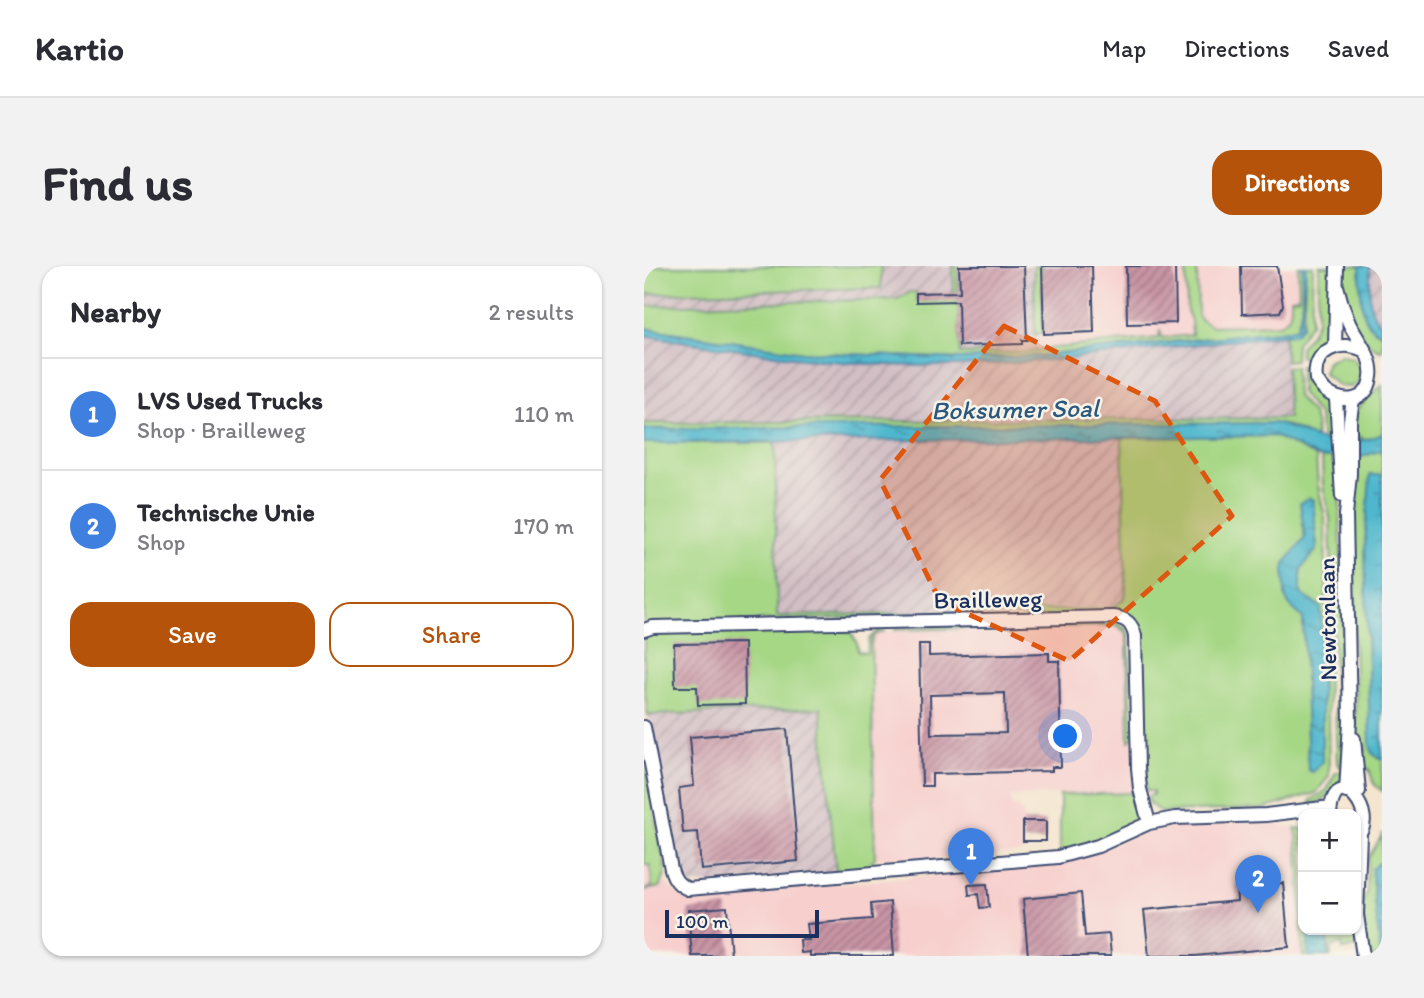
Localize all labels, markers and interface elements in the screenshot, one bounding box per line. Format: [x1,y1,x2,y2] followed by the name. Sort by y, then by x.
[35,29,124,68] text: Kartio
[1102,34,1146,63] text: Map
[1184,34,1290,63] text: Directions
[1328,34,1389,63] text: Saved
[1212,150,1382,215] button: Directions
[42,153,193,212] text: Find us
[70,293,161,330] text: Nearby
[488,298,574,326] text: 2 results
[137,384,323,416] text: LVS Used Trucks
[931,392,1101,426] water label: Boksumer Soal
[88,400,98,428] text: 1
[514,400,574,428] text: 110 m
[137,416,306,444] text: Shop · Brailleweg
[137,496,315,528] text: Technische Unie
[87,512,99,540] text: 2
[513,512,574,540] text: 170 m
[137,528,185,556] text: Shop
[1311,557,1343,681] street label: Newtonlaan
[933,584,1043,614] street label: Brailleweg
[70,602,315,667] button: Save
[329,602,574,667] button: Share
[1048,719,1082,753] your location
[1298,809,1361,935] map controls
[1298,809,1361,872] button: +
[948,828,994,886] pin: 1
[1235,855,1281,913] pin: 2
[1298,872,1361,935] button: −
[665,907,819,939] scale bar
[676,910,728,933] text: 100 m

